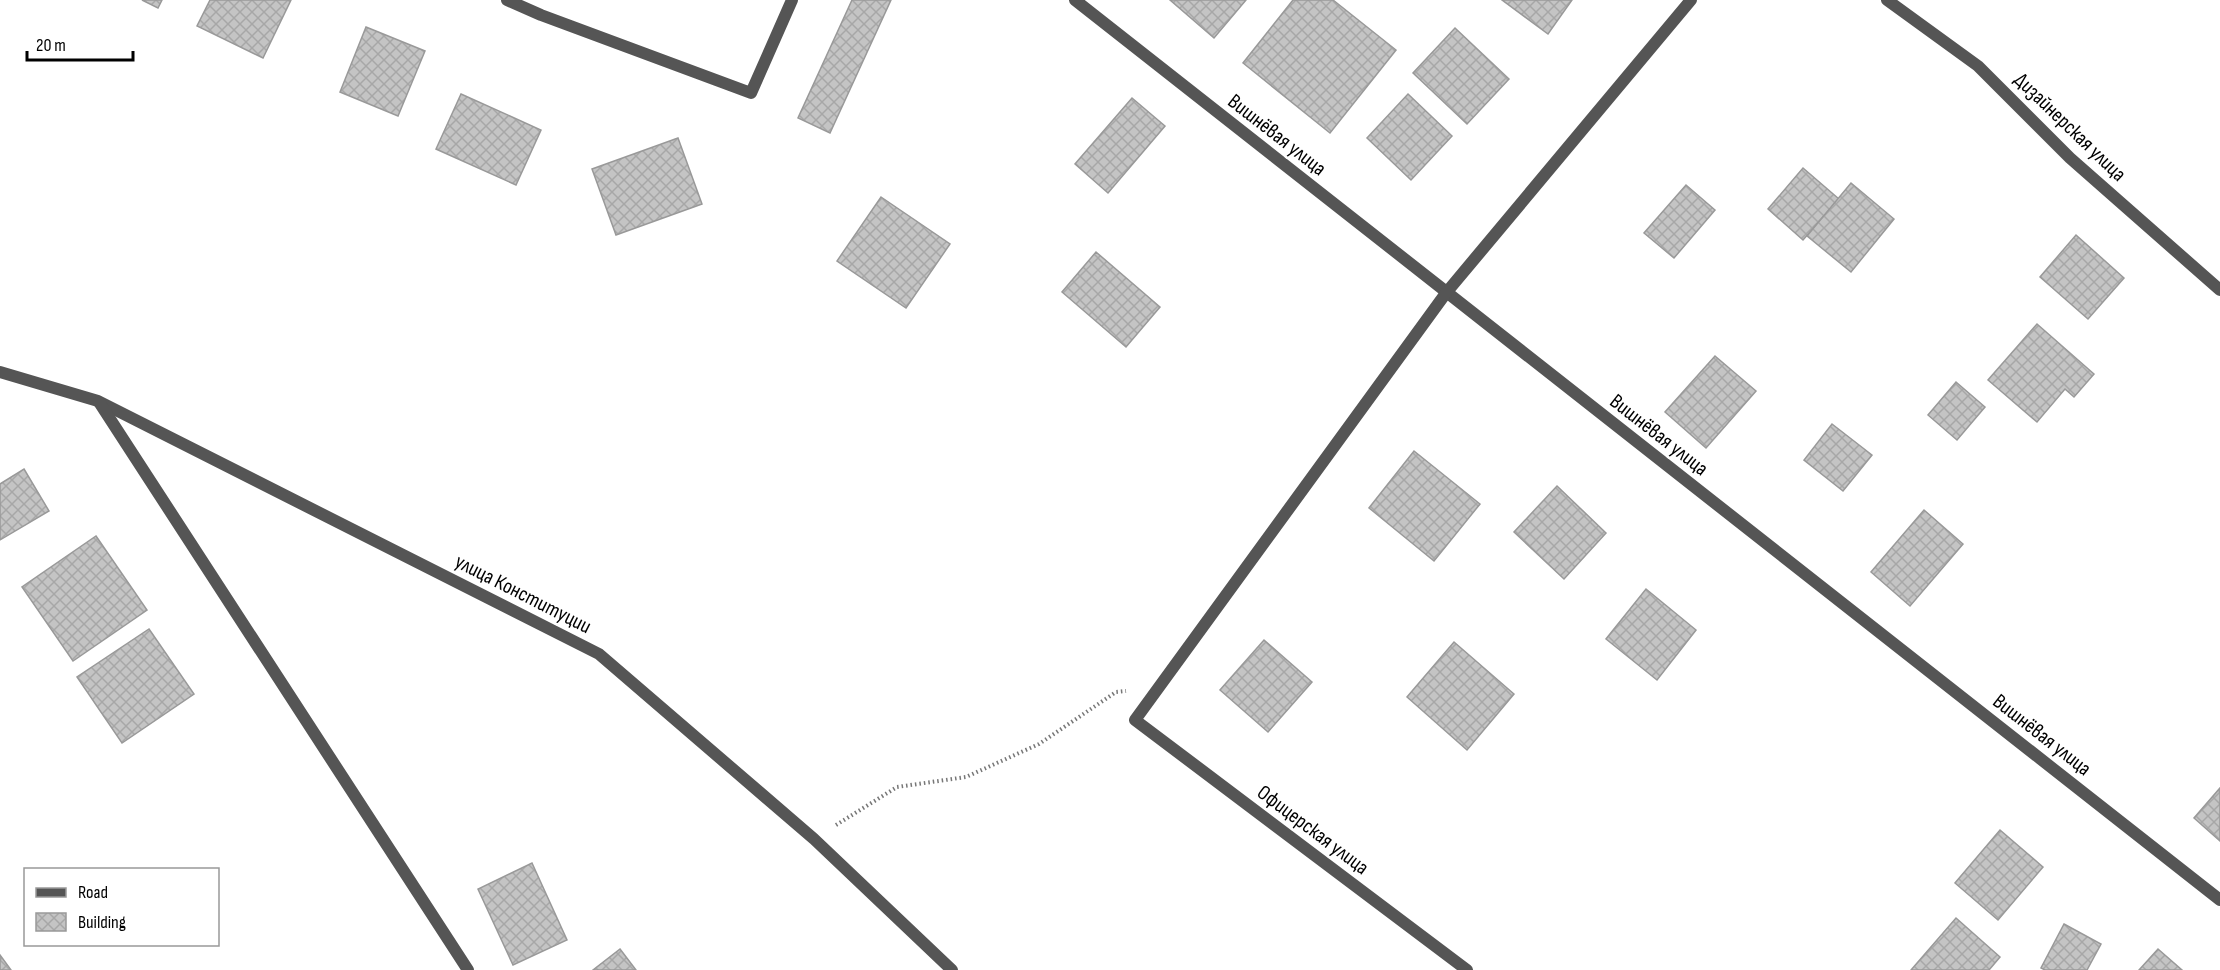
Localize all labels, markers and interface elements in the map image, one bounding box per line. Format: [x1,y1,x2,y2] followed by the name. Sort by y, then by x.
[27,24,134,62] scale bar
[36,35,66,56] text: 20 m
[2009,67,2131,187] street label: Дизайнерская улица
[1223,89,1331,181] street label: Вишнёвая улица
[1605,389,1713,481] street label: Вишнёвая улица
[451,549,595,639] street label: улица Конституции
[1988,689,2096,781] street label: Вишнёвая улица
[1252,780,1374,880] street label: Офицерская улица
[24,868,219,946] legend
[78,882,108,903] text: Road
[78,912,126,933] text: Building

